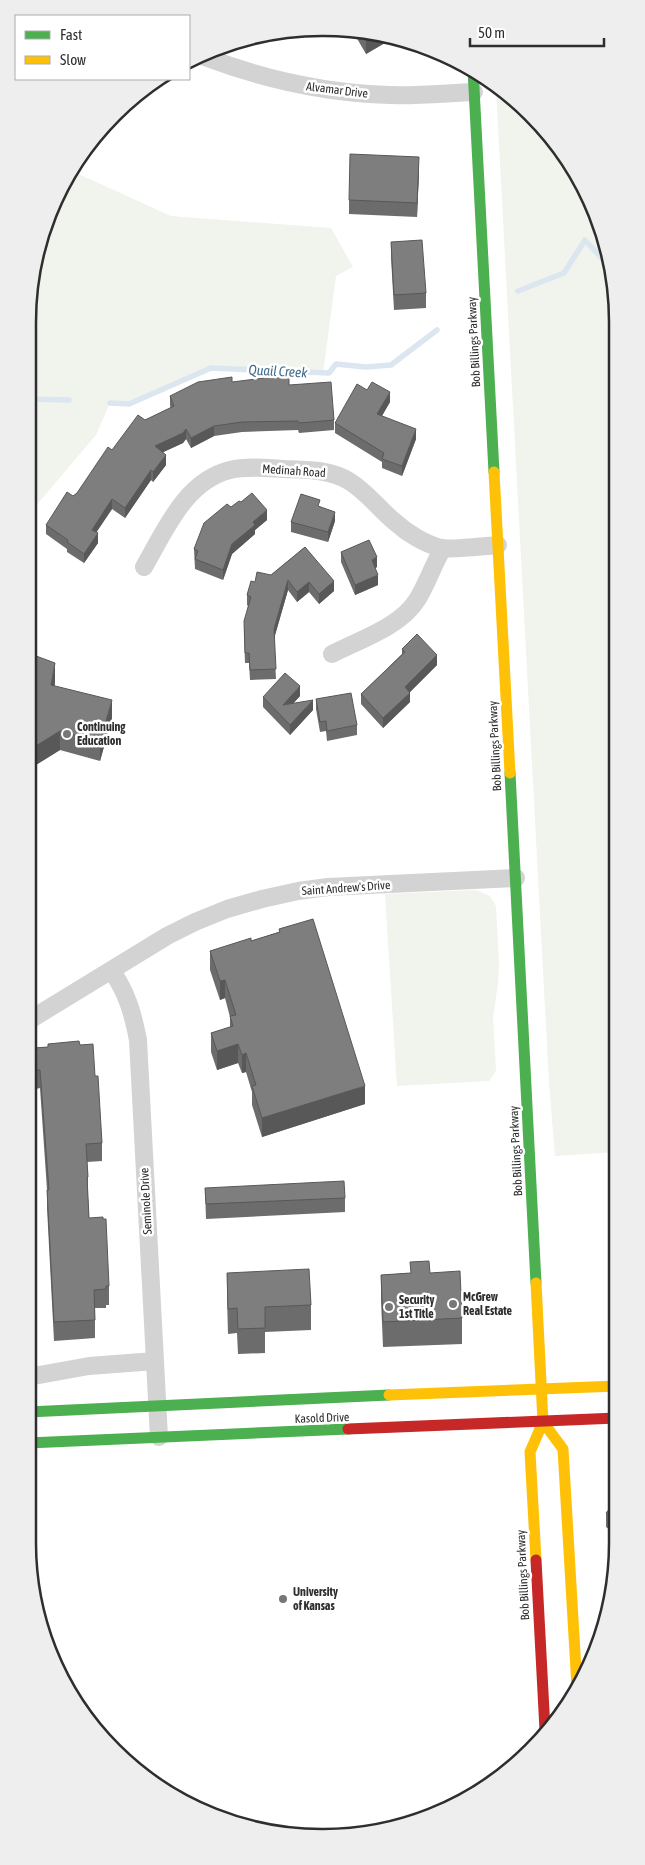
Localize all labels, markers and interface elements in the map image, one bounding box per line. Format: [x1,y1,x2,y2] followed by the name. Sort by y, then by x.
[15,15,190,80] legend
[470,15,604,47] scale bar
[478,24,505,41] text: 50 m
[60,26,82,43] text: Fast
[60,51,86,68] text: Slow
[305,79,369,101] street label: Alvamar Drive
[465,296,483,388] street label: Bob Billings Parkway
[248,361,309,381] water label: Quail Creek
[262,462,326,480] street label: Medinah Road
[486,700,504,792] street label: Bob Billings Parkway
[77,720,126,748] place label: Continuing Education
[61,728,73,740] marker: Continuing Education
[301,878,391,898] street label: Saint Andrew's Drive
[507,1105,525,1197] street label: Bob Billings Parkway
[137,1167,155,1235] street label: Seminole Drive
[463,1290,513,1318] place label: McGrew Real Estate
[399,1293,434,1321] place label: Security 1st Title
[447,1298,459,1310] marker: McGrew Real Estate
[383,1301,395,1313] marker: Security 1st Title
[294,1410,350,1426] street label: Kasold Drive
[514,1529,532,1621] street label: Bob Billings Parkway
[293,1585,338,1613] place label: University of Kansas
[277,1593,289,1605] marker: University of Kansas

